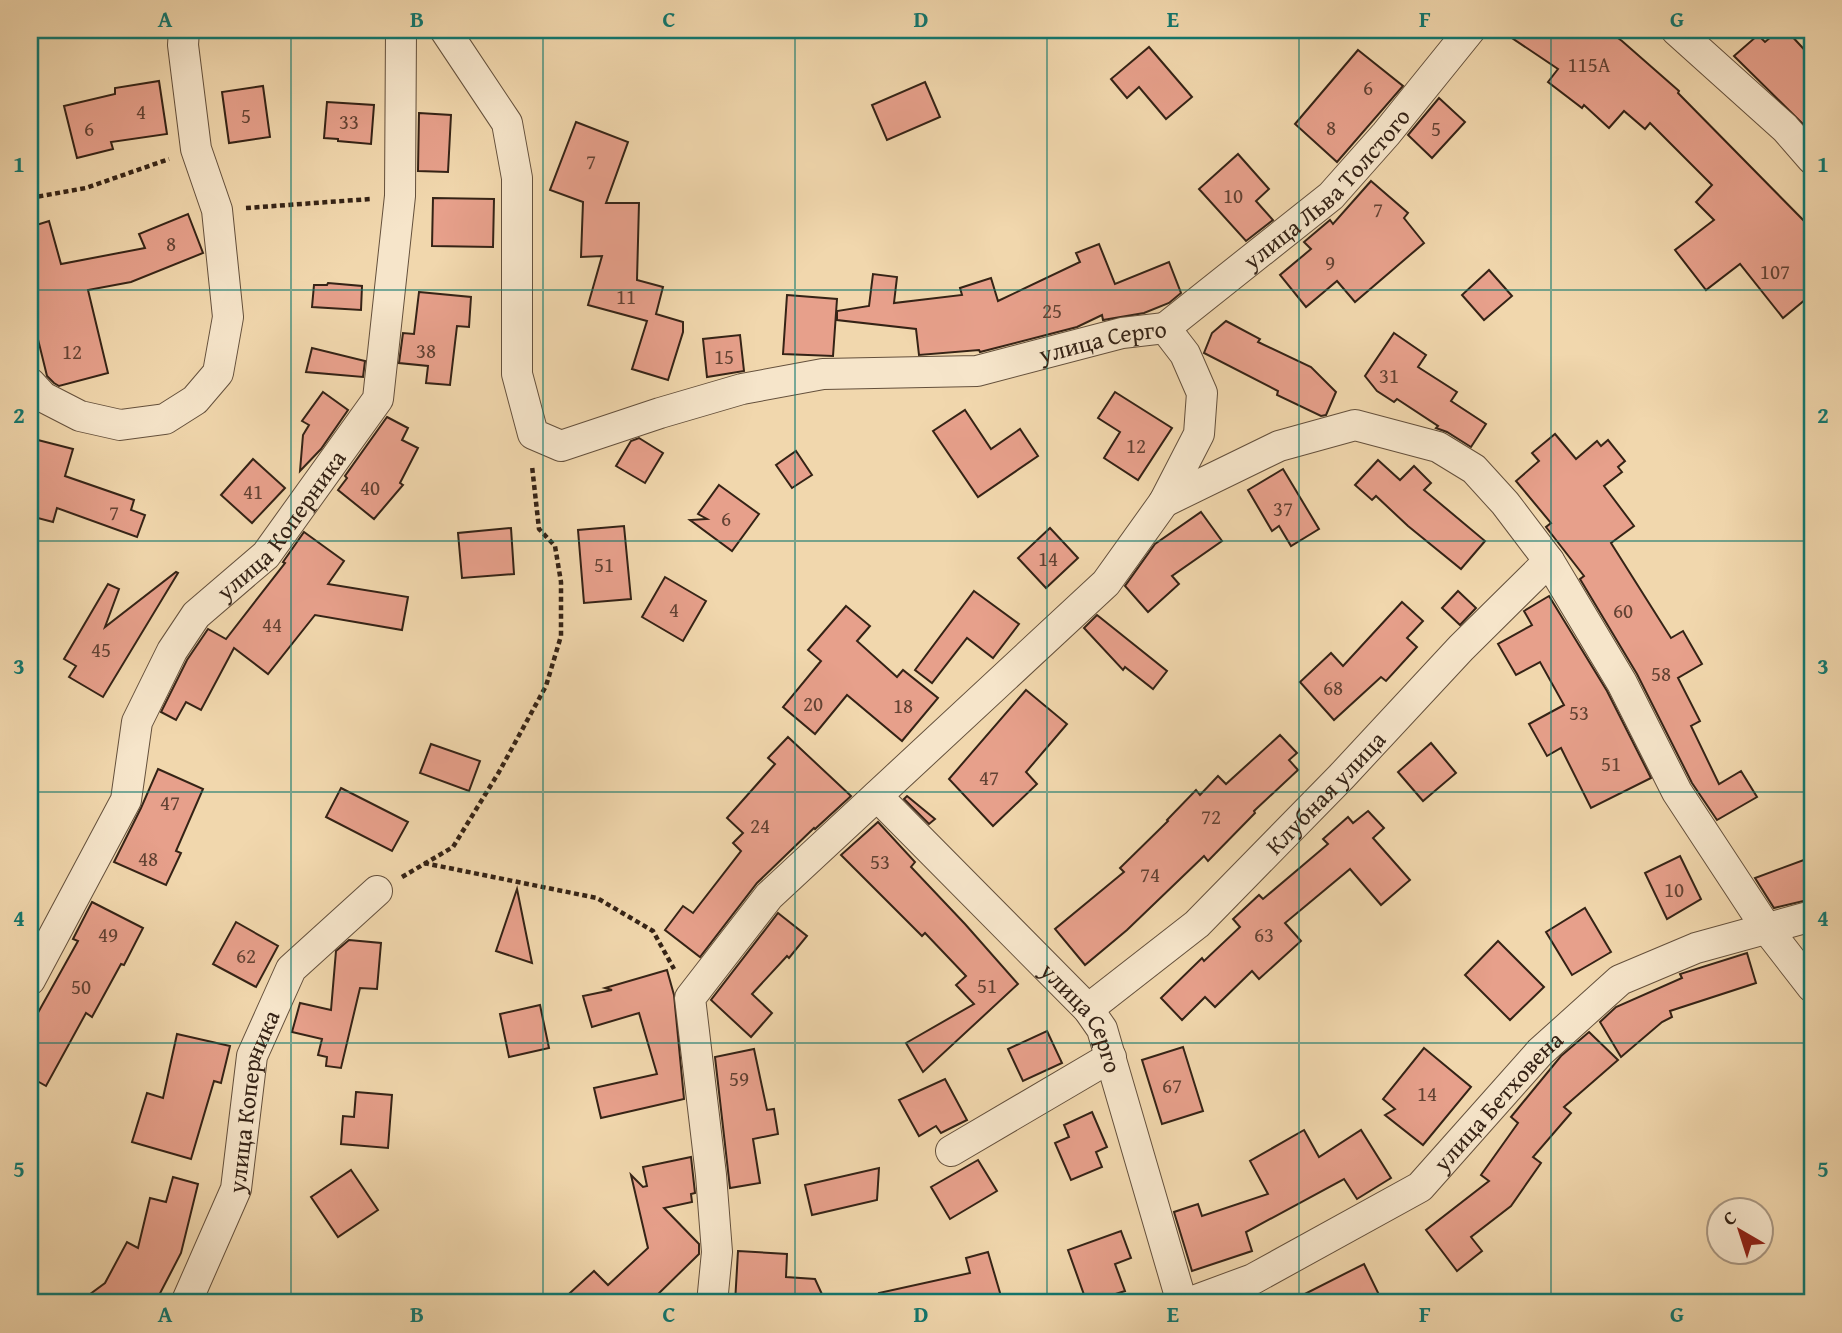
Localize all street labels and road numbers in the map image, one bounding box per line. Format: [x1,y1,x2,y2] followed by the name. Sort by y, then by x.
[1234,100,1418,278] street label: улица Льва Толстого
[1034,310,1168,372] street label: улица Серго
[208,442,354,609] street label: улица Коперника
[1257,722,1394,862] street label: Клубная улица
[1032,953,1131,1077] street label: улица Серго
[218,1004,288,1196] street label: улица Коперника
[1424,1022,1571,1180] street label: улица Бетховена

